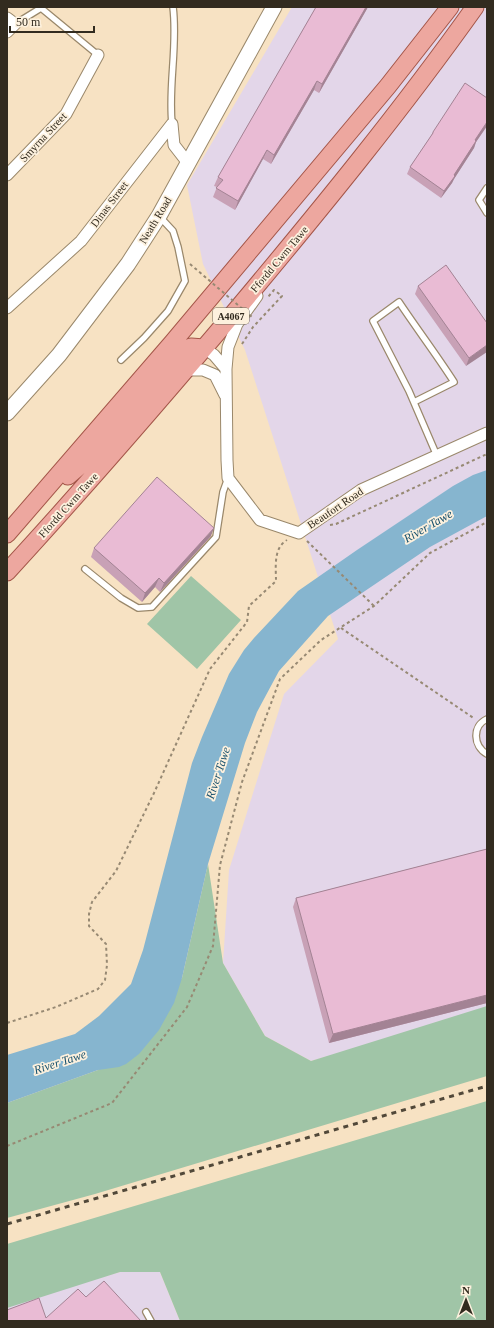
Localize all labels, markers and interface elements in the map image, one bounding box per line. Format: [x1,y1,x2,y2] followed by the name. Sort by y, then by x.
[10,8,94,34] scale bar
[16,15,41,29] text: 50 m
[17,110,69,164] street label: Smyrna Street
[88,179,130,229] street label: Dinas Street
[136,194,174,245] street label: Neath Road
[248,223,310,295] street label: Ffordd Cwm Tawe
[213,308,249,324] road number: A4067
[36,470,100,540] street label: Ffordd Cwm Tawe
[305,485,365,531] street label: Beaufort Road
[400,506,455,546] water label: River Tawe
[203,745,233,802] water label: River Tawe
[31,1047,88,1077] water label: River Tawe
[446,1280,486,1320] north arrow
[462,1284,470,1296] text: N

